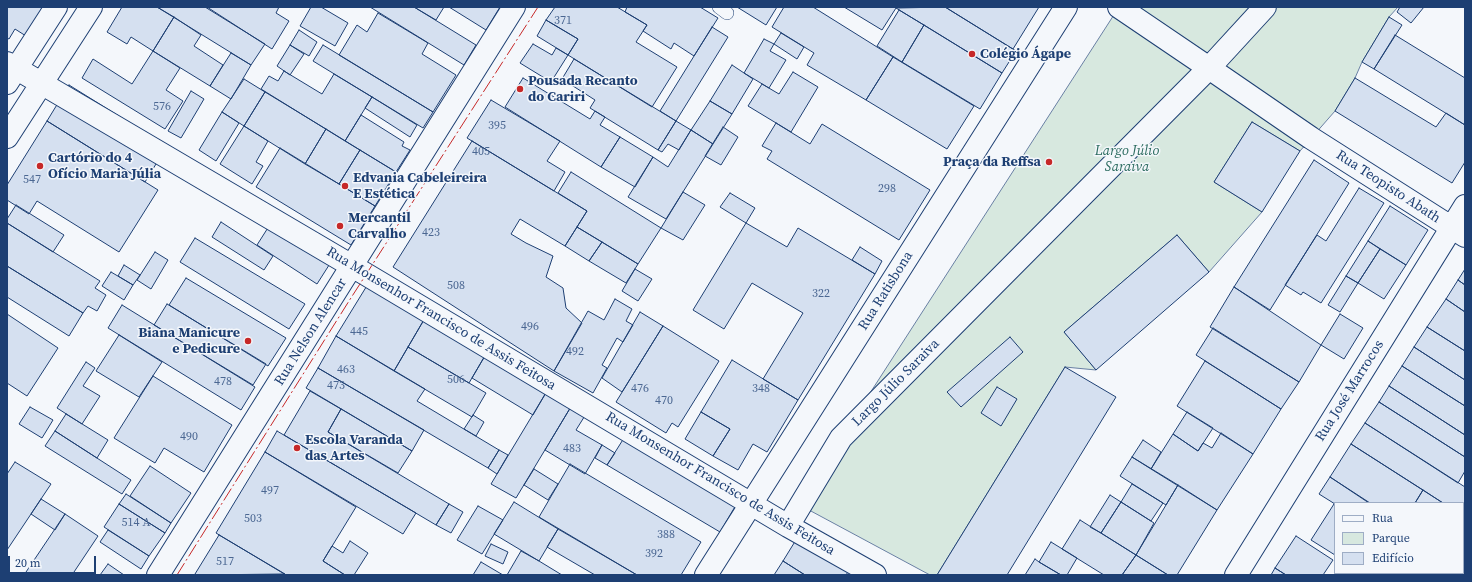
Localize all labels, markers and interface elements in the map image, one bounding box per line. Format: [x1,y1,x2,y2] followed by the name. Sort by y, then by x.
[554,14,572,28] house number: 371
[980,46,1071,62] place label: Colégio Ágape
[967,49,977,59] marker: Colégio Ágape
[528,73,638,106] place label: Pousada Recanto do Cariri
[515,84,525,94] marker: Pousada Recanto do Cariri
[153,100,171,114] house number: 576
[488,119,506,133] house number: 395
[1095,143,1159,176] park label: Largo Júlio Saraiva
[472,145,490,159] house number: 405
[1333,147,1443,227] street label: Rua Teopisto Abath
[48,150,161,182] place label: Cartório do 4 Ofício Maria Júlia
[943,154,1041,170] place label: Praça da Reffsa
[1044,157,1054,167] marker: Praça da Reffsa
[35,161,45,171] marker: Cartório do 4 Ofício Maria Júlia
[353,170,487,202] place label: Edvania Cabeleireira E Estética
[23,173,41,187] house number: 547
[340,181,350,191] marker: Edvania Cabeleireira E Estética
[878,182,896,196] house number: 298
[348,210,411,242] place label: Mercantil Carvalho
[335,221,345,231] marker: Mercantil Carvalho
[422,226,440,240] house number: 423
[323,244,559,394] street label: Rua Monsenhor Francisco de Assis Feitosa
[855,248,917,334] street label: Rua Ratisbona
[271,275,351,389] street label: Rua Nelson Alencar
[447,279,465,293] house number: 508
[812,287,830,301] house number: 322
[521,320,539,334] house number: 496
[138,325,240,358] place label: Biana Manicure e Pedicure
[350,325,368,339] house number: 445
[243,336,253,346] marker: Biana Manicure e Pedicure
[849,336,943,430] street label: Largo Júlio Saraiva
[1312,337,1388,445] street label: Rua José Marrocos
[566,345,584,359] house number: 492
[337,363,355,377] house number: 463
[447,373,465,387] house number: 506
[214,375,232,389] house number: 478
[327,379,345,393] house number: 473
[631,382,649,396] house number: 476
[752,382,770,396] house number: 348
[655,394,673,408] house number: 470
[602,409,838,559] street label: Rua Monsenhor Francisco de Assis Feitosa
[180,430,198,444] house number: 490
[305,432,403,464] place label: Escola Varanda das Artes
[563,442,581,456] house number: 483
[292,443,302,453] marker: Escola Varanda das Artes
[261,484,279,498] house number: 497
[1334,502,1464,574] legend
[1372,510,1393,526] text: Rua
[244,512,262,526] house number: 503
[122,516,150,530] house number: 514 A
[657,528,675,542] house number: 388
[1372,530,1410,546] text: Parque
[645,547,663,561] house number: 392
[10,548,98,574] scale bar
[1372,550,1414,566] text: Edifício
[15,555,41,571] text: 20 m
[216,555,234,569] house number: 517

